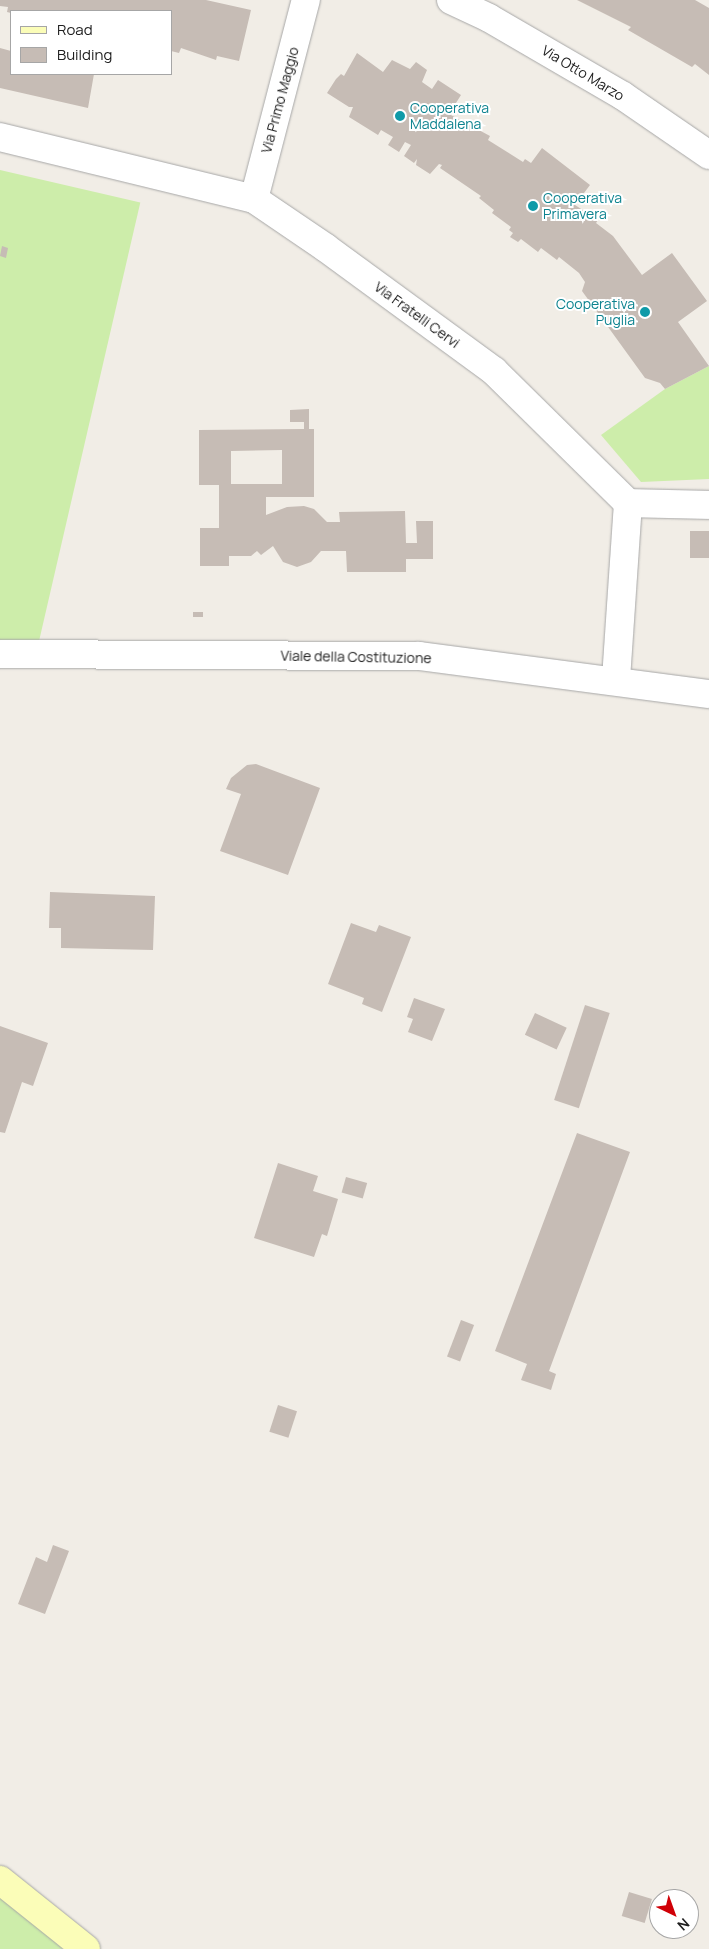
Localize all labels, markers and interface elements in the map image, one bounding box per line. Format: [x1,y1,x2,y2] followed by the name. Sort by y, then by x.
[10,10,172,75] legend
[57,19,93,40] text: Road
[539,42,627,104] street label: Via Otto Marzo
[57,44,112,65] text: Building
[258,45,302,155] street label: Via Primo Maggio
[410,100,489,132] place label: Cooperativa Maddalena
[394,110,406,122] marker: Cooperativa Maddalena
[543,190,622,222] place label: Cooperativa Primavera
[527,200,539,212] marker: Cooperativa Primavera
[371,278,463,352] street label: Via Fratelli Cervi
[556,296,635,328] place label: Cooperativa Puglia
[639,306,651,318] marker: Cooperativa Puglia
[280,647,432,667] street label: Viale della Costituzione
[649,1889,699,1939] north arrow
[674,1914,694,1935] text: N

